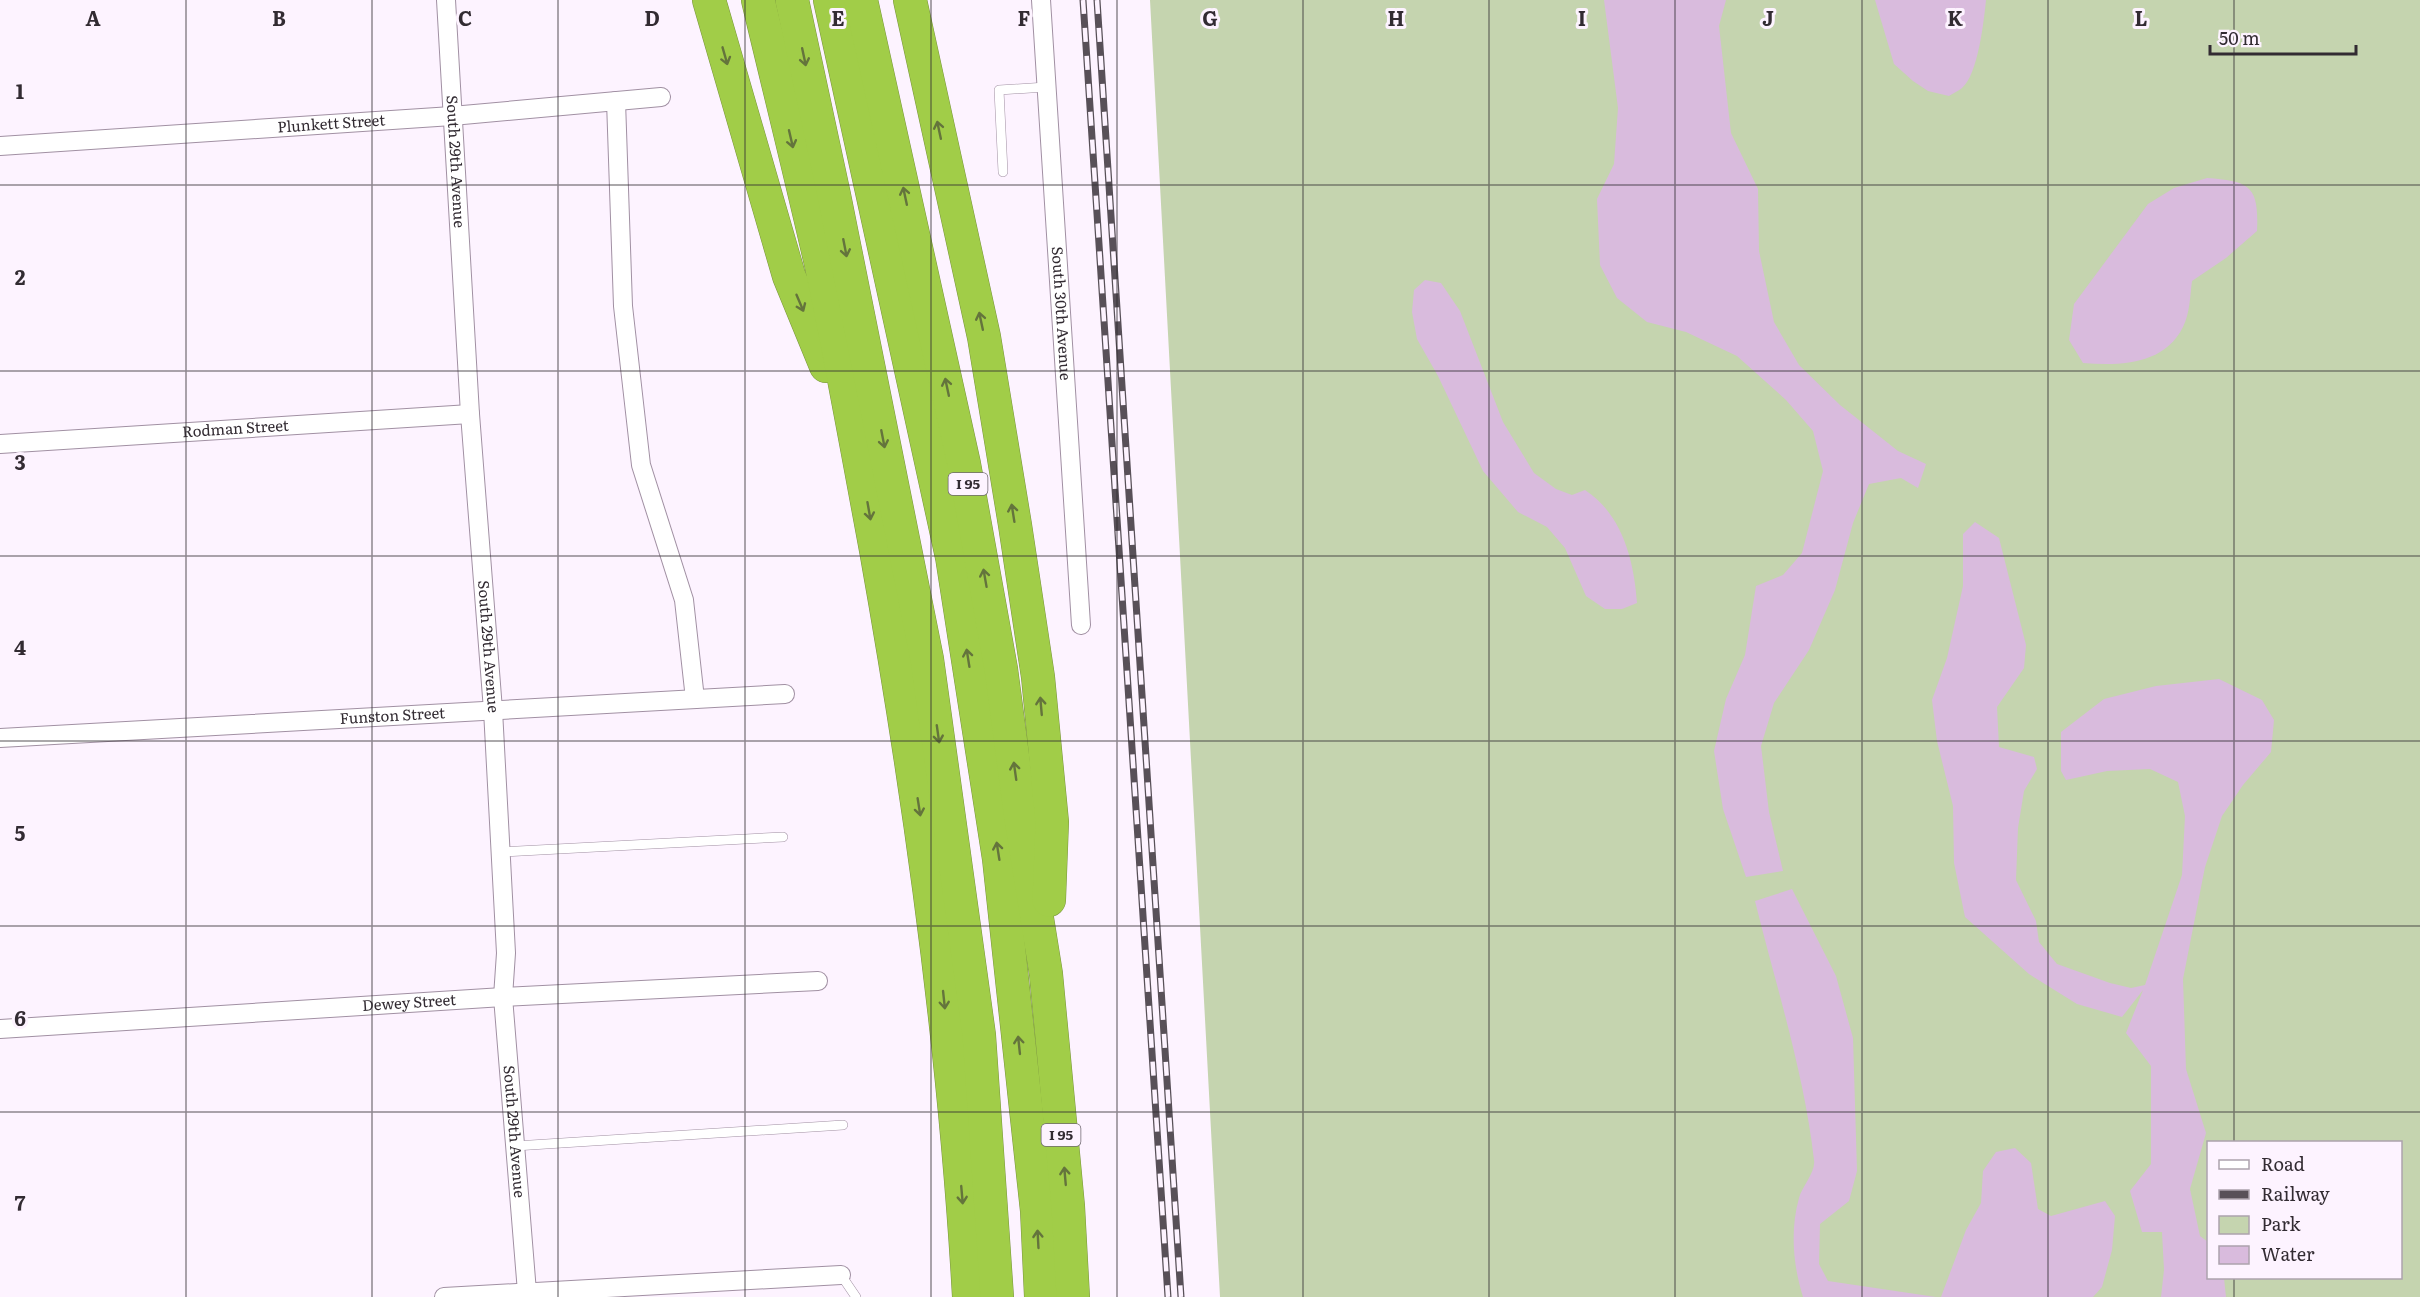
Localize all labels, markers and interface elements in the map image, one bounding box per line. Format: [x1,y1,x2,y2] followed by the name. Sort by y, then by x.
[85,2,101,32] text: A
[272,2,286,32] text: B
[458,2,472,32] text: C
[644,2,660,32] text: D
[831,2,845,32] text: E
[1018,2,1031,32] text: F
[1202,2,1218,32] text: G
[1388,2,1404,32] text: H
[1578,2,1586,32] text: I
[1762,2,1774,32] text: J
[1947,2,1963,32] text: K
[2135,2,2148,32] text: L
[2210,18,2356,56] scale bar
[2219,24,2260,51] text: 50 m
[720,46,731,65] one-way arrow
[799,47,810,66] one-way arrow
[16,75,24,105] text: 1
[442,95,472,229] street label: South 29th Avenue
[277,107,386,138] street label: Plunkett Street
[932,121,944,140] one-way arrow
[785,129,797,148] one-way arrow
[899,187,910,207] one-way arrow
[840,237,851,257] one-way arrow
[1047,245,1078,381] street label: South 30th Avenue
[15,261,26,291] text: 2
[795,293,806,312] one-way arrow
[974,311,986,330] one-way arrow
[941,378,952,397] one-way arrow
[181,413,289,442] street label: Rodman Street
[878,429,889,448] one-way arrow
[14,446,26,476] text: 3
[948,473,988,495] road number: I 95
[863,501,874,521] one-way arrow
[1008,503,1019,523] one-way arrow
[979,569,990,588] one-way arrow
[473,579,506,714] street label: South 29th Avenue
[14,631,26,661] text: 4
[962,649,973,668] one-way arrow
[1035,696,1046,716] one-way arrow
[339,700,446,729] street label: Funston Street
[932,723,943,743] one-way arrow
[1009,761,1020,781] one-way arrow
[914,797,925,816] one-way arrow
[15,817,26,847] text: 5
[992,841,1003,861] one-way arrow
[361,987,457,1016] street label: Dewey Street
[939,990,950,1010] one-way arrow
[14,1002,26,1032] text: 6
[1013,1035,1024,1055] one-way arrow
[499,1064,532,1199] street label: South 29th Avenue
[1042,1124,1080,1146] road number: I 95
[2207,1141,2402,1279] legend
[2261,1150,2305,1177] text: Road
[1059,1166,1070,1186] one-way arrow
[2261,1180,2330,1207] text: Railway
[957,1184,968,1204] one-way arrow
[15,1187,26,1217] text: 7
[2261,1210,2302,1237] text: Park
[1033,1229,1044,1249] one-way arrow
[2261,1240,2315,1267] text: Water

